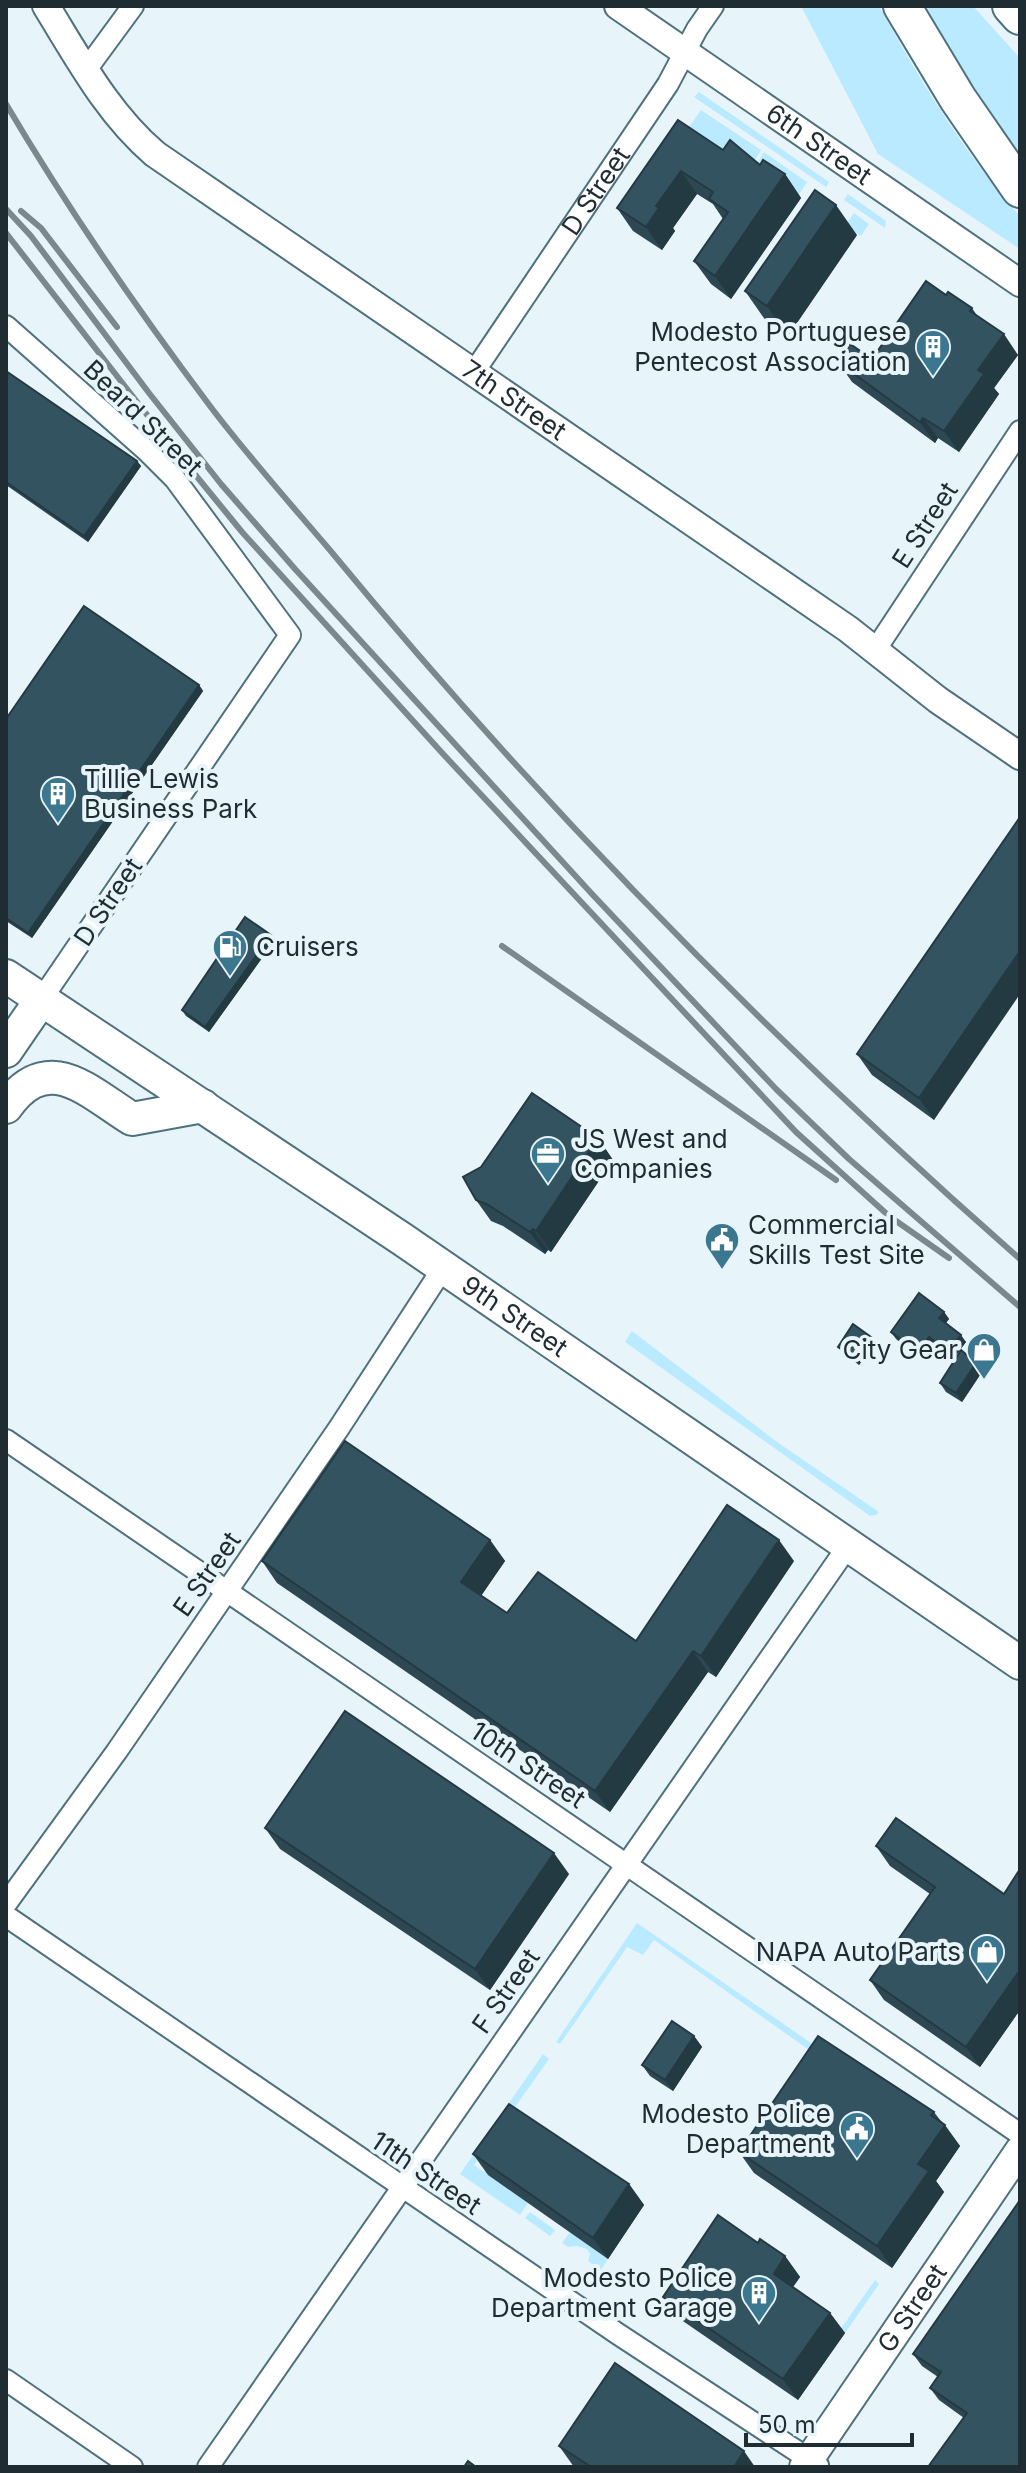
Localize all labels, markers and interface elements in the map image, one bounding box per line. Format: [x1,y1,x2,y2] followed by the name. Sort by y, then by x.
[761,97,878,191] street label: 6th Street
[555,141,636,241] street label: D Street
[634,316,907,377] place label: Modesto Portuguese Pentecost Association
[914,328,952,378] building icon: Modesto Portuguese Pentecost Association
[78,353,209,482] street label: Beard Street
[456,353,572,446] street label: 7th Street
[885,476,964,574] street label: E Street
[84,763,257,824] place label: Tillie Lewis Business Park
[39,775,77,825] building icon: Tillie Lewis Business Park
[67,852,148,952] street label: D Street
[211,928,249,978] fuel station icon: Cruisers
[256,931,359,962] place label: Cruisers
[574,1123,728,1184] place label: JS West and Companies
[529,1135,567,1185] office icon: JS West and Companies
[748,1209,925,1270] place label: Commercial Skills Test Site
[703,1221,741,1271] public building icon: Commercial Skills Test Site
[456,1269,574,1363] street label: 9th Street
[965,1331,1003,1381] shop icon: City Gear
[843,1334,958,1365] place label: City Gear
[166,1525,247,1622] street label: E Street
[465,1715,592,1814] street label: 10th Street
[968,1933,1006,1983] shop icon: NAPA Auto Parts
[756,1936,961,1967] place label: NAPA Auto Parts
[465,1942,546,2039] street label: F Street
[641,2098,831,2159] place label: Modesto Police Department
[838,2110,876,2160] public building icon: Modesto Police Department
[365,2124,487,2221] street label: 11th Street
[871,2258,953,2358] street label: G Street
[491,2262,733,2323] place label: Modesto Police Department Garage
[740,2274,778,2324] building icon: Modesto Police Department Garage
[746,2397,912,2447] scale bar
[758,2410,816,2439] text: 50 m

